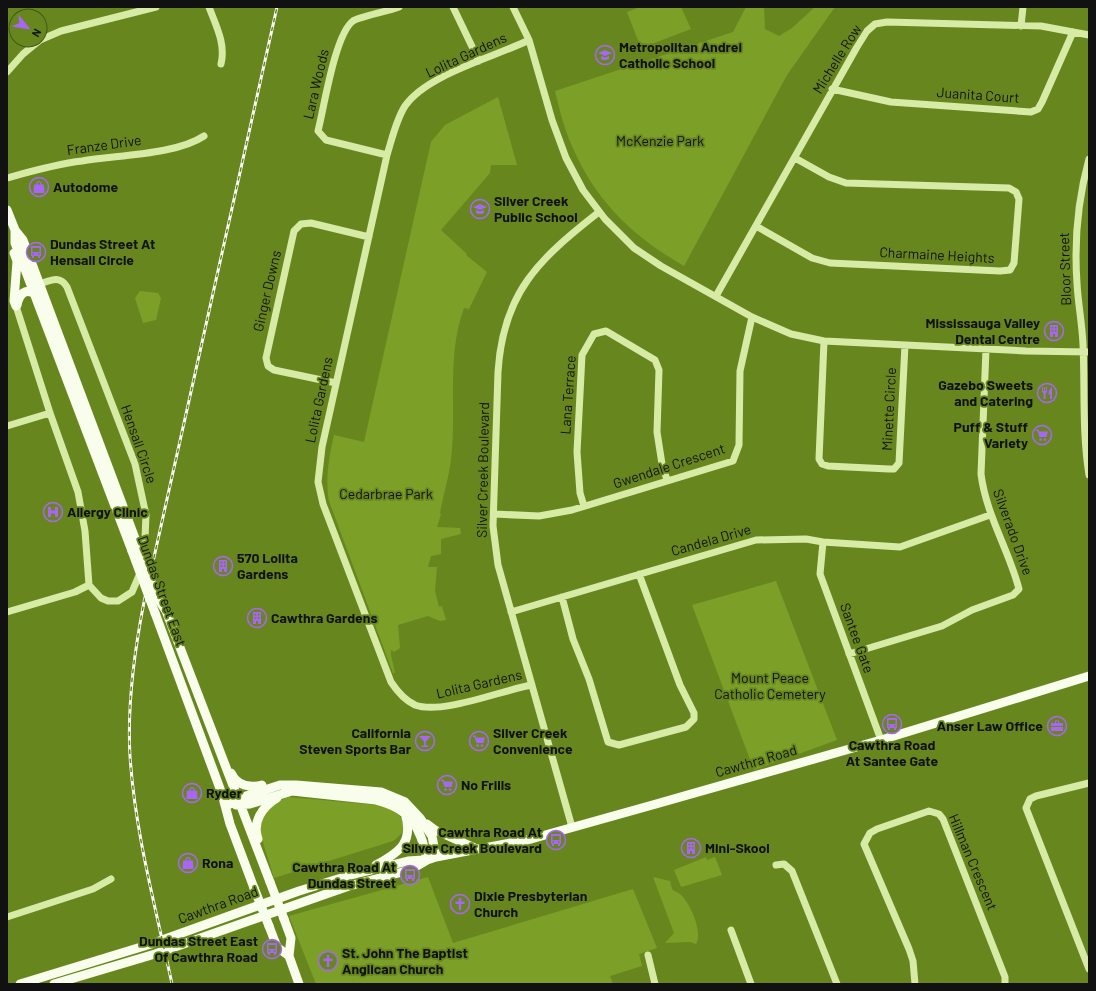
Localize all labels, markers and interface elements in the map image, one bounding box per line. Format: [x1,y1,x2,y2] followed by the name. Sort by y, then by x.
[8,8,48,48] north arrow
[809,21,865,97] street label: Michelle Row
[30,27,45,40] text: N
[423,28,509,81] street label: Lolita Gardens
[619,38,742,71] place label: Metropolitan Andrei Catholic School
[594,44,616,66] school or university icon: Metropolitan Andrei Catholic School
[299,47,332,121] street label: Lara Woods
[936,83,1020,106] street label: Juanita Court
[65,131,142,158] street label: Franze Drive
[616,132,704,149] park label: McKenzie Park
[28,176,50,198] shop icon: Autodome
[53,178,118,195] place label: Autodome
[494,192,578,225] place label: Silver Creek Public School
[469,198,491,220] school or university icon: Silver Creek Public School
[1055,232,1074,306] street label: Bloor Street
[50,235,155,268] place label: Dundas Street At Hensall Circle
[25,241,47,263] bus stop icon: Dundas Street At Hensall Circle
[879,243,995,266] street label: Charmaine Heights
[249,248,284,333] street label: Ginger Downs
[926,314,1040,347] place label: Mississauga Valley Dental Centre
[1043,320,1065,342] building icon: Mississauga Valley Dental Centre
[301,355,336,444] street label: Lolita Gardens
[556,355,579,435] street label: Lana Terrace
[878,367,899,451] street label: Minette Circle
[938,376,1033,409] place label: Gazebo Sweets and Catering
[1036,382,1058,404] restaurant icon: Gazebo Sweets and Catering
[118,402,161,486] street label: Hensall Circle
[473,402,492,538] street label: Silver Creek Boulevard
[954,418,1028,451] place label: Puff & Stuff Variety
[1031,424,1053,446] supermarket icon: Puff & Stuff Variety
[611,439,727,492] street label: Gwendale Crescent
[339,485,433,502] park label: Cedarbrae Park
[990,486,1037,577] street label: Silverado Drive
[42,501,64,523] hospital icon: Allergy Clinic
[67,503,148,520] place label: Allergy Clinic
[669,520,753,559] street label: Candela Drive
[135,533,190,648] street label: Dundas Street East
[237,549,298,582] place label: 570 Lolita Gardens
[212,555,234,577] building icon: 570 Lolita Gardens
[837,600,878,675] street label: Santee Gate
[246,607,268,629] building icon: Cawthra Gardens
[271,609,377,626] place label: Cawthra Gardens
[434,665,524,702] street label: Lolita Gardens
[714,669,826,702] park label: Mount Peace Catholic Cemetery
[881,713,903,735] bus stop icon: Cawthra Road At Santee Gate
[1046,715,1068,737] office icon: Anser Law Office
[937,717,1043,734] place label: Anser Law Office
[299,724,412,757] place label: California Steven Sports Bar
[493,724,573,757] place label: Silver Creek Convenience
[414,730,436,752] bar icon: California Steven Sports Bar
[468,730,490,752] supermarket icon: Silver Creek Convenience
[846,736,939,769] place label: Cawthra Road At Santee Gate
[713,741,799,780] street label: Cawthra Road
[436,774,458,796] supermarket icon: No Frills
[461,776,511,793] place label: No Frills
[181,782,203,804] shop icon: Ryder
[206,784,243,801] place label: Ryder
[945,811,1001,913] street label: Hillman Crescent
[403,823,542,856] place label: Cawthra Road At Silver Creek Boulevard
[545,829,567,851] bus stop icon: Cawthra Road At Silver Creek Boulevard
[680,837,702,859] building icon: Mini-Skool
[705,839,770,856] place label: Mini-Skool
[177,852,199,874] shop icon: Rona
[202,854,233,871] place label: Rona
[292,858,396,891] place label: Cawthra Road At Dundas Street
[399,864,421,886] bus stop icon: Cawthra Road At Dundas Street
[175,882,260,927] street label: Cawthra Road
[474,887,587,920] place label: Dixie Presbyterian Church
[449,893,471,915] church icon: Dixie Presbyterian Church
[139,932,258,965] place label: Dundas Street East Of Cawthra Road
[261,938,283,960] bus stop icon: Dundas Street East Of Cawthra Road
[342,944,468,977] place label: St. John The Baptist Anglican Church
[317,950,339,972] church icon: St. John The Baptist Anglican Church

